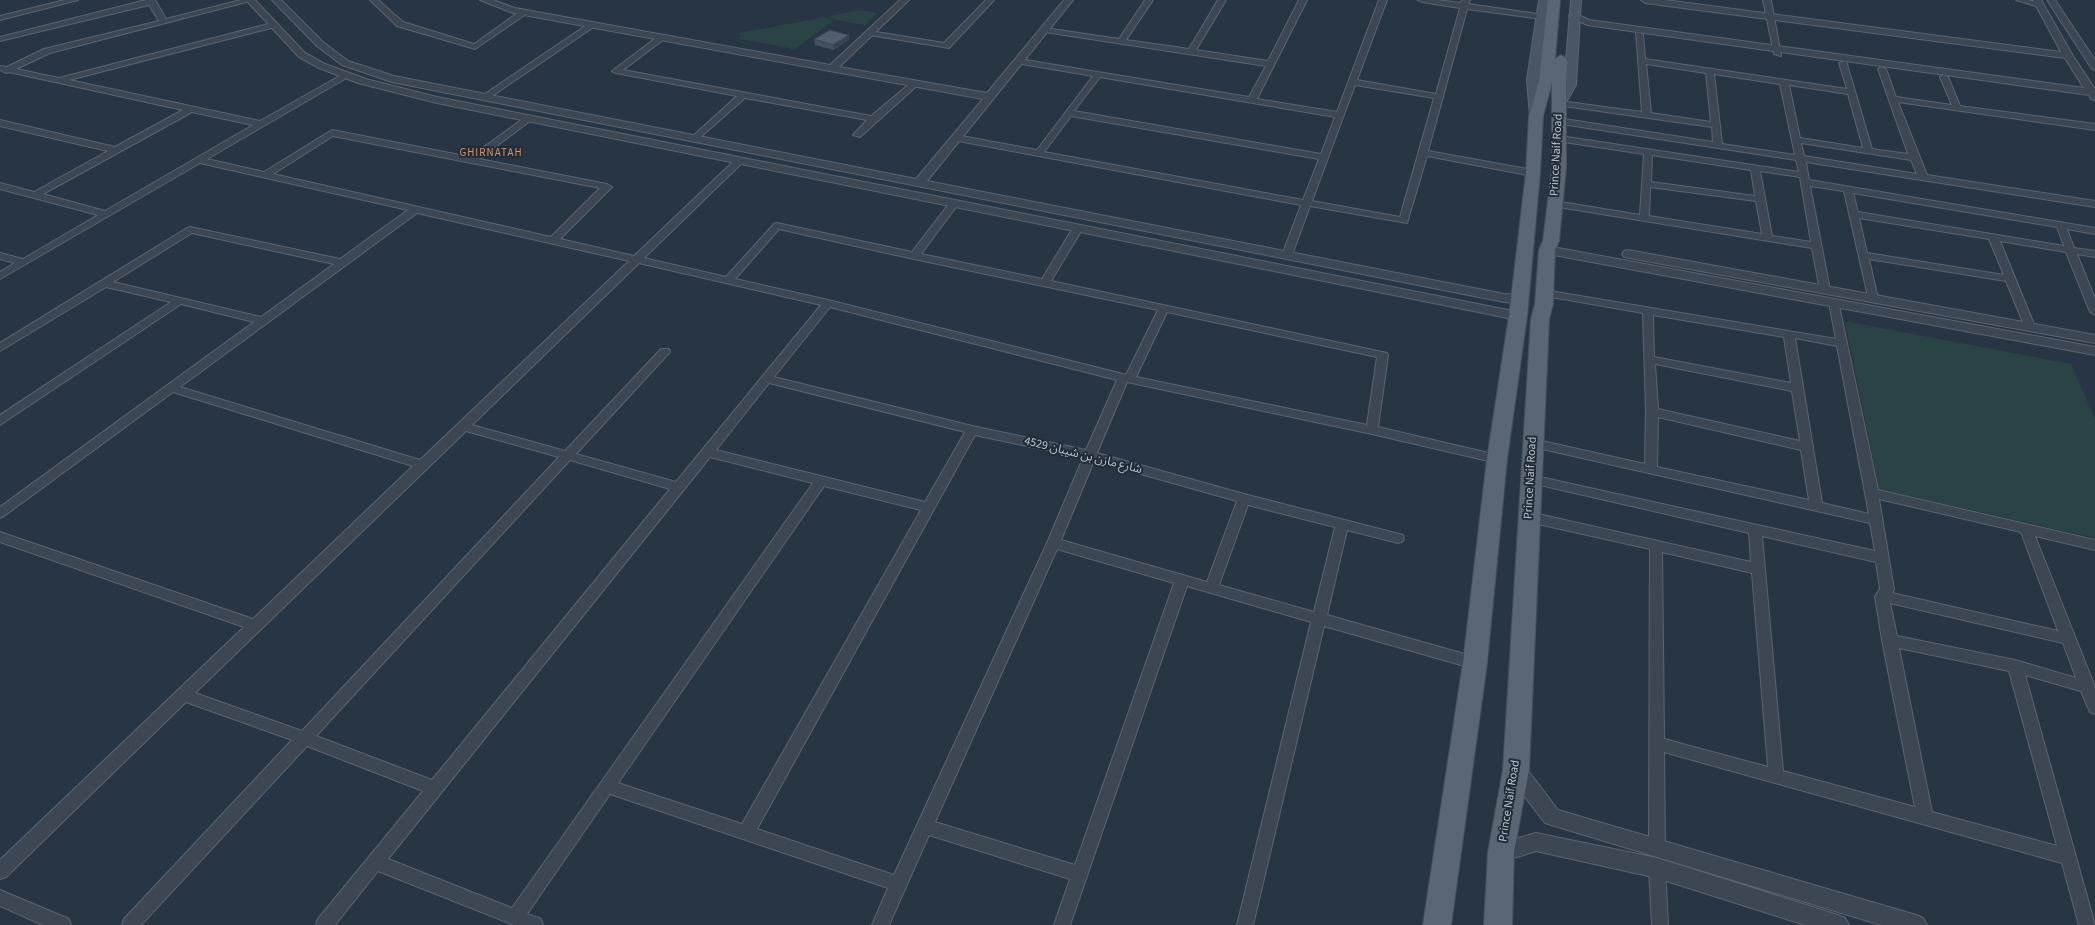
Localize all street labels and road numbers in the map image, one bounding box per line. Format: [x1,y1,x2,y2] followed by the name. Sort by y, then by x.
[1548,113,1566,197] street label: Prince Naif Road
[1023,434,1143,478] street label: شارع مازن بن شيبان 4529
[1522,436,1540,520] street label: Prince Naif Road
[1496,759,1524,843] street label: Prince Naif Road

